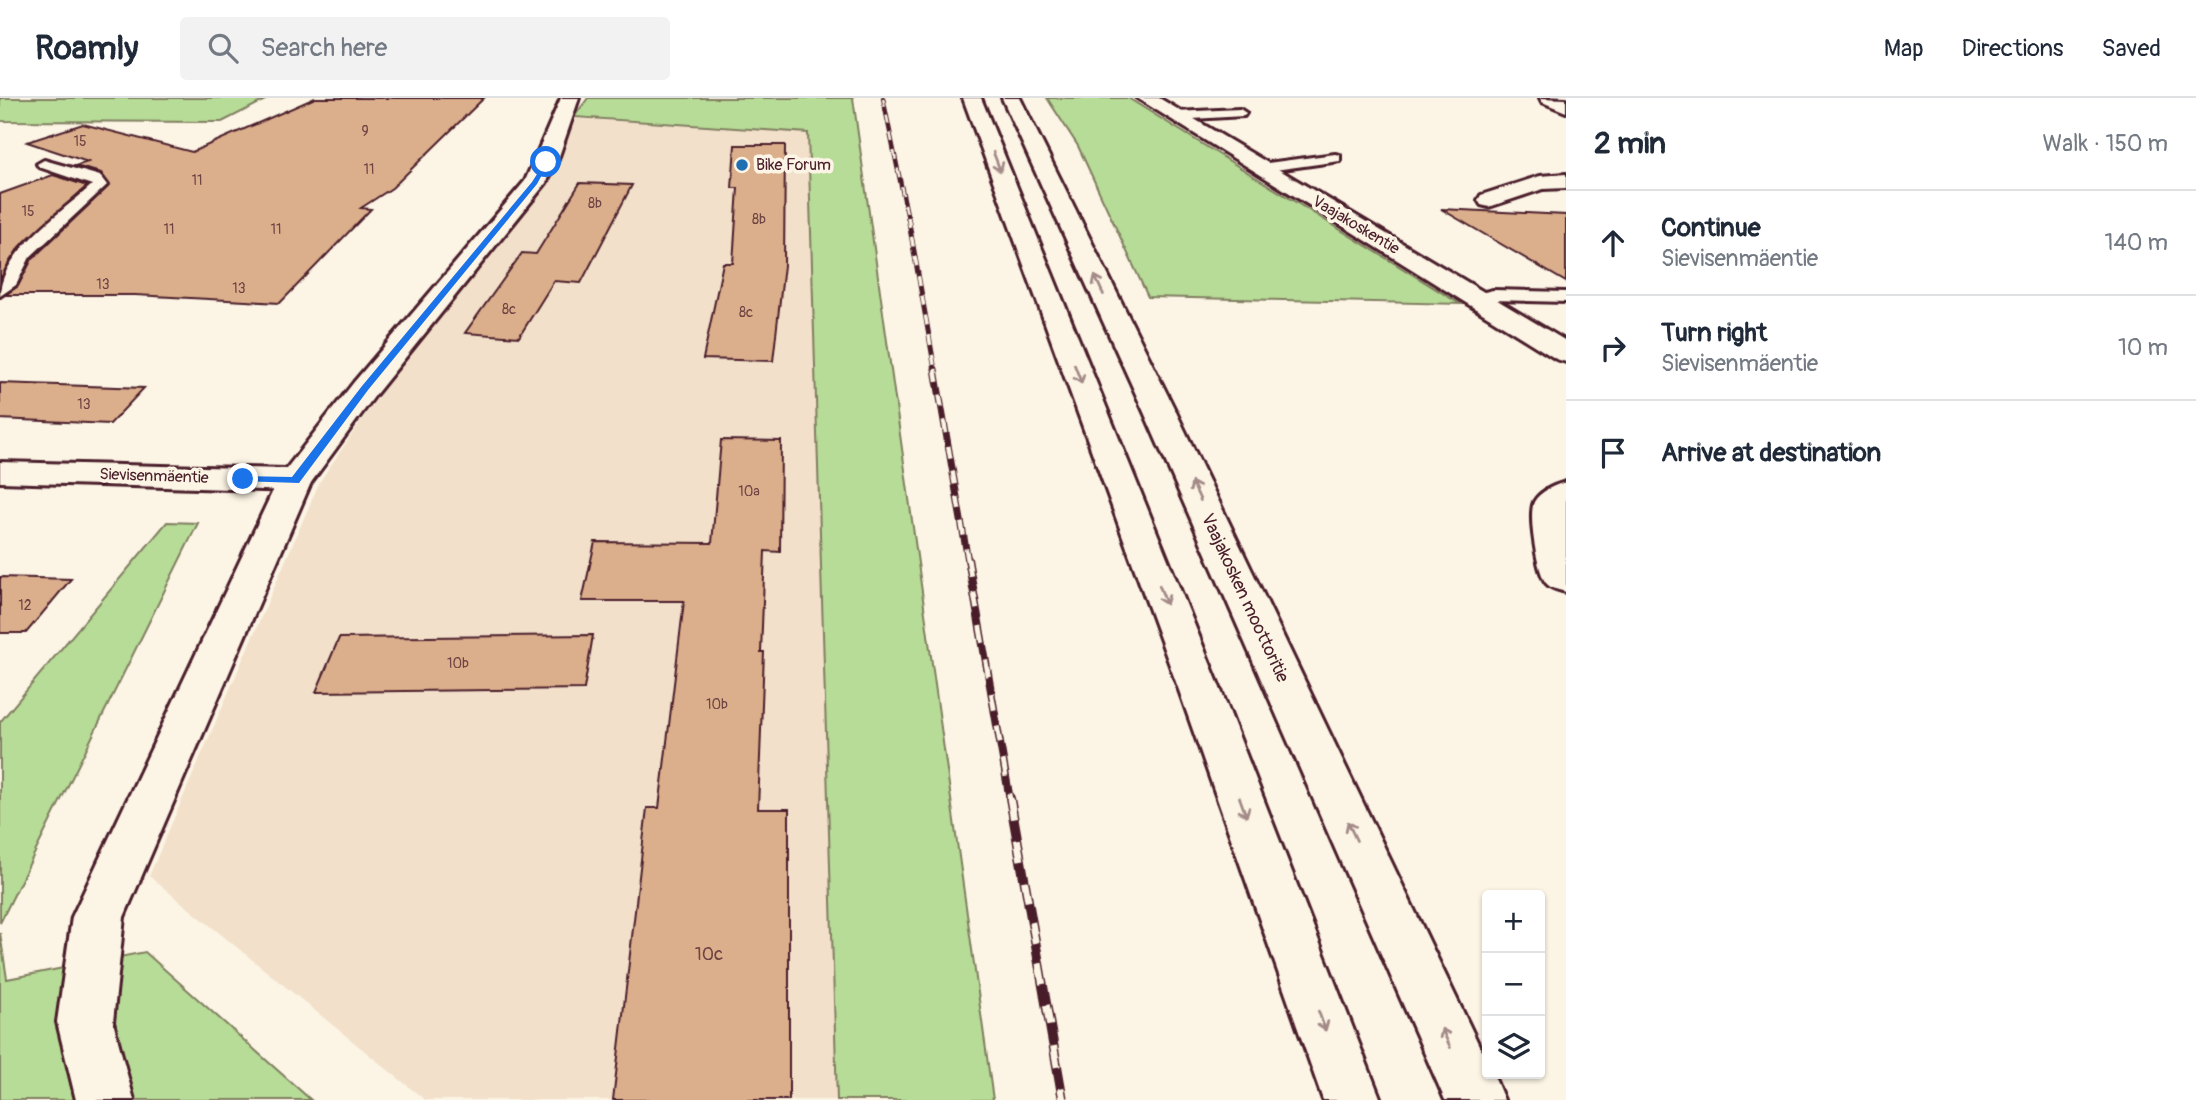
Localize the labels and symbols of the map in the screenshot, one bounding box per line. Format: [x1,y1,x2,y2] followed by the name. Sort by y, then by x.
[361,123,369,140] house number: 9
[73,133,87,150] house number: 15
[530,146,561,177] route start
[991,150,1004,172] one-way arrow
[756,155,831,175] place label: Bike Forum
[734,157,750,173] marker: Bike Forum
[364,161,374,178] house number: 11
[192,172,202,189] house number: 11
[1309,191,1403,259] street label: Vaajakoskentie
[588,195,602,212] house number: 8b
[21,203,35,220] house number: 15
[752,211,766,228] house number: 8b
[164,221,174,238] house number: 11
[271,221,281,238] house number: 11
[1092,275,1106,296] one-way arrow
[96,276,110,293] house number: 13
[232,280,246,297] house number: 13
[502,301,516,318] house number: 8c
[739,304,753,321] house number: 8c
[1073,363,1086,384] one-way arrow
[77,396,91,413] house number: 13
[227,463,258,494] route end
[99,464,209,488] street label: Sievisenmäentie
[1189,481,1202,502] one-way arrow
[738,483,760,500] house number: 10a
[1196,510,1294,686] street label: Vaajakosken moottoritie
[1158,583,1170,605] one-way arrow
[18,597,32,614] house number: 12
[447,655,469,672] house number: 10b
[706,696,728,713] house number: 10b
[1238,796,1250,818] one-way arrow
[1345,821,1358,843] one-way arrow
[695,943,723,966] house number: 10c
[1317,1009,1329,1031] one-way arrow
[1439,1028,1452,1049] one-way arrow

